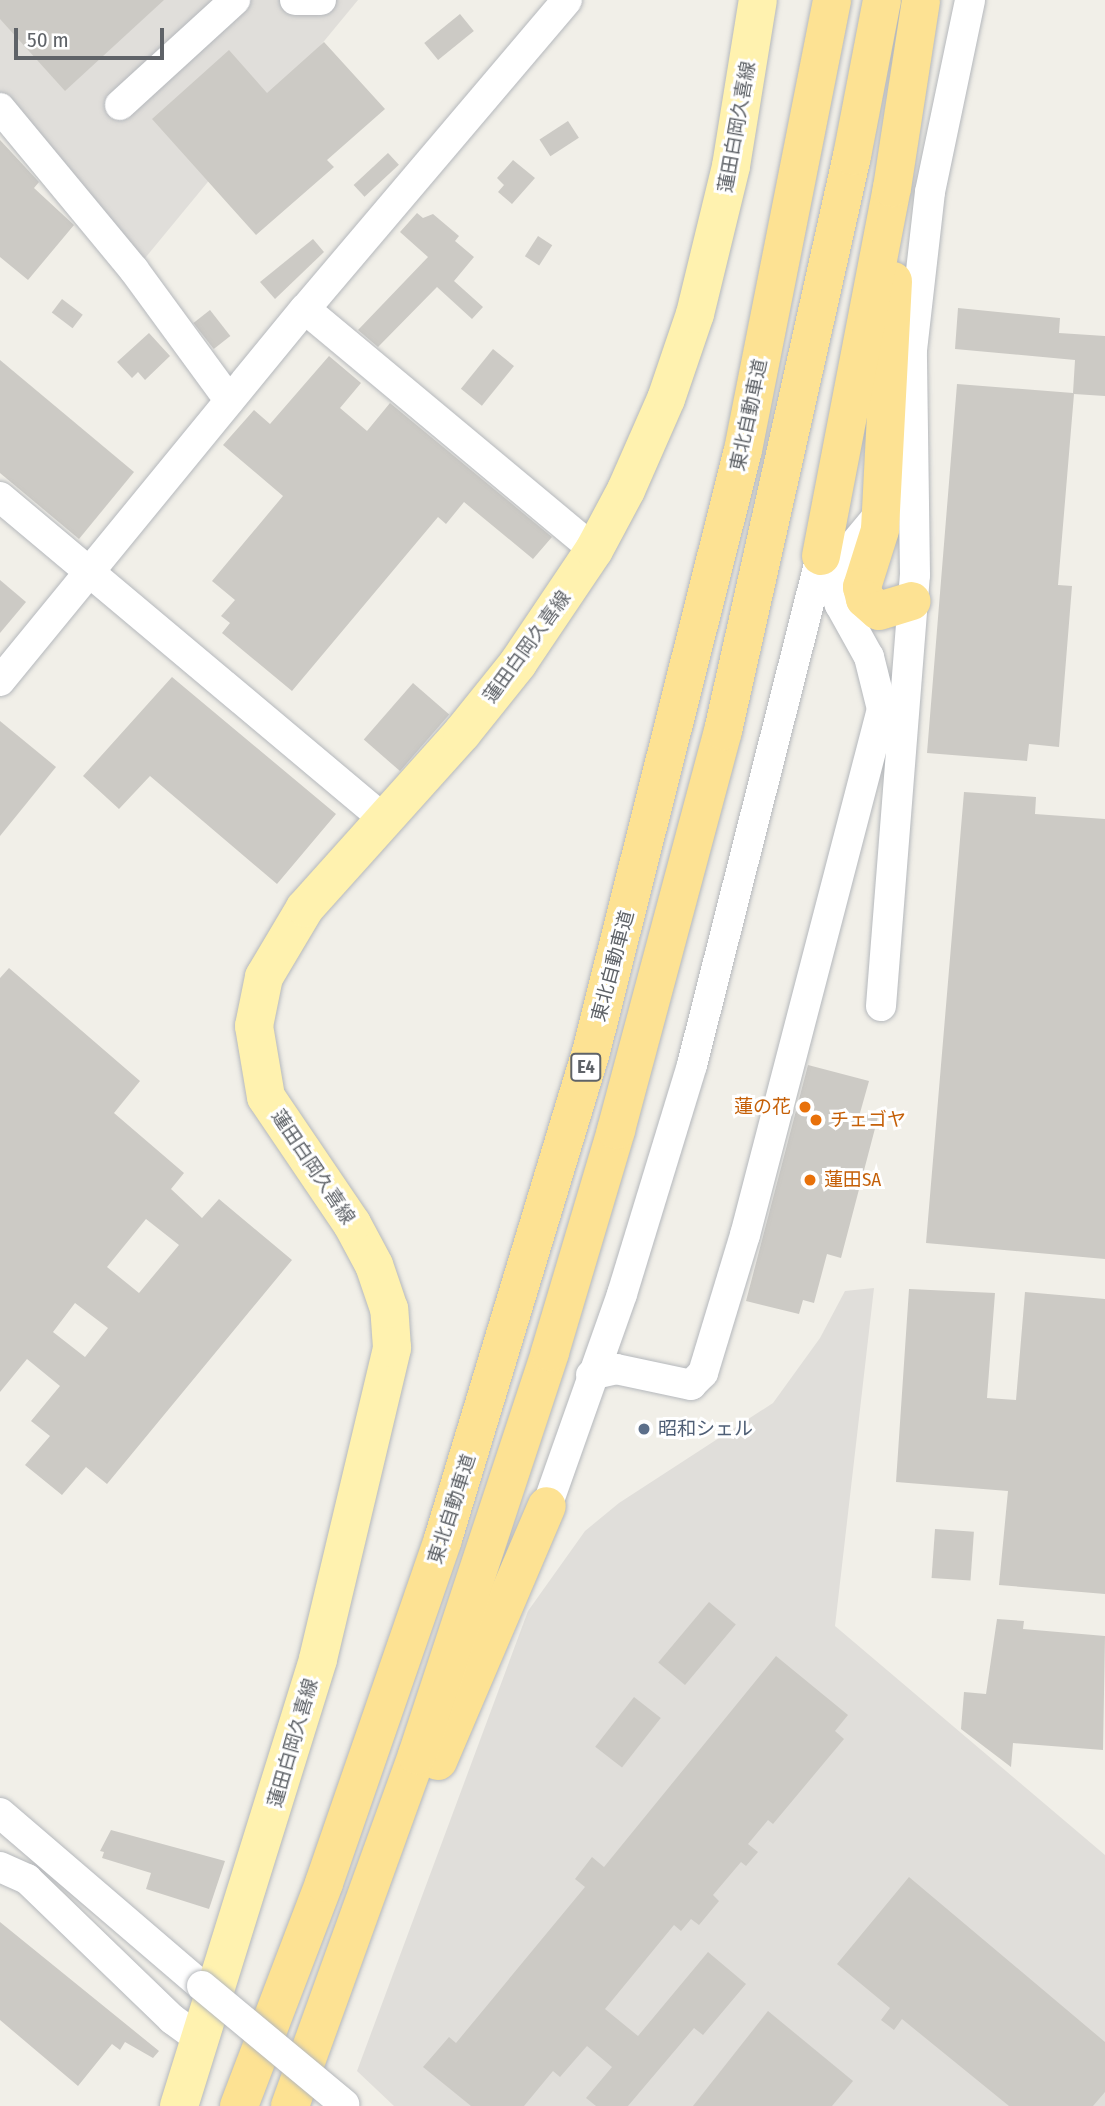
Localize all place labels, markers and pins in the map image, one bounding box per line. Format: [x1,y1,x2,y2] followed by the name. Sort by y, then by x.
[734,1096,791,1118] place label: 蓮の花
[797,1099,813,1115] marker: 蓮の花
[830,1109,906,1131] place label: チェゴヤ
[808,1112,824,1128] marker: チェゴヤ
[824,1169,881,1191] place label: 蓮田SA
[802,1172,818,1188] marker: 蓮田SA
[658,1418,753,1440] place label: 昭和シェル
[636,1421,652,1437] marker: 昭和シェル

